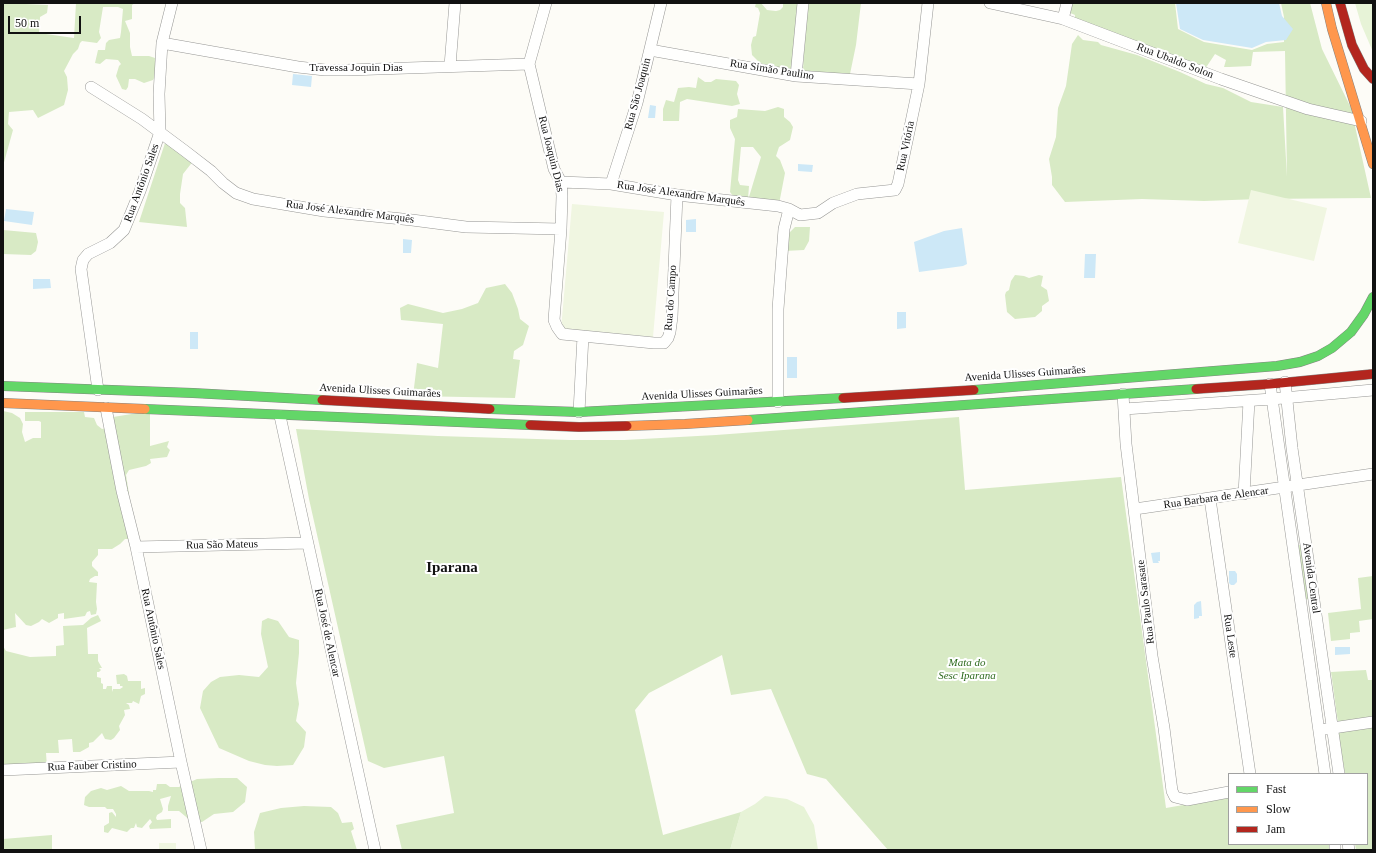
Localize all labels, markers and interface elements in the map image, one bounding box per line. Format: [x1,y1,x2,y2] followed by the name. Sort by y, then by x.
[10,8,83,34] scale bar
[15,16,39,30] text: 50 m
[1135,40,1215,82] street label: Rua Ubaldo Solon
[622,57,654,131] street label: Rua São Joaquin
[729,57,815,83] street label: Rua Simão Paulino
[309,61,403,75] street label: Travessa Joquin Dias
[535,115,567,193] street label: Rua Joaquin Dias
[894,120,918,172] street label: Rua Vitória
[122,142,162,224] street label: Rua Antônio Sales
[616,178,746,210] street label: Rua José Alexandre Marquês
[285,198,415,226] street label: Rua José Alexandre Marquês
[662,265,680,331] street label: Rua do Campo
[964,363,1086,385] street label: Avenida Ulisses Guimarães
[319,381,441,401] street label: Avenida Ulisses Guimarães
[641,384,763,404] street label: Avenida Ulisses Guimarães
[1163,484,1269,512] street label: Rua Barbara de Alencar
[186,538,258,552] street label: Rua São Mateus
[1299,542,1323,614] street label: Avenida Central
[426,559,478,577] district label: Iparana
[1134,559,1158,645] street label: Rua Paulo Sarasate
[138,587,168,671] street label: Rua Antônio Sales
[311,588,343,678] street label: Rua José de Alencar
[1220,613,1240,659] street label: Rua Leste
[938,656,996,682] park label: Mata do Sesc Iparana
[47,758,137,774] street label: Rua Fauber Cristino
[1228,773,1368,845] legend
[1266,782,1286,796] text: Fast
[1266,802,1291,816] text: Slow
[1266,822,1285,836] text: Jam

